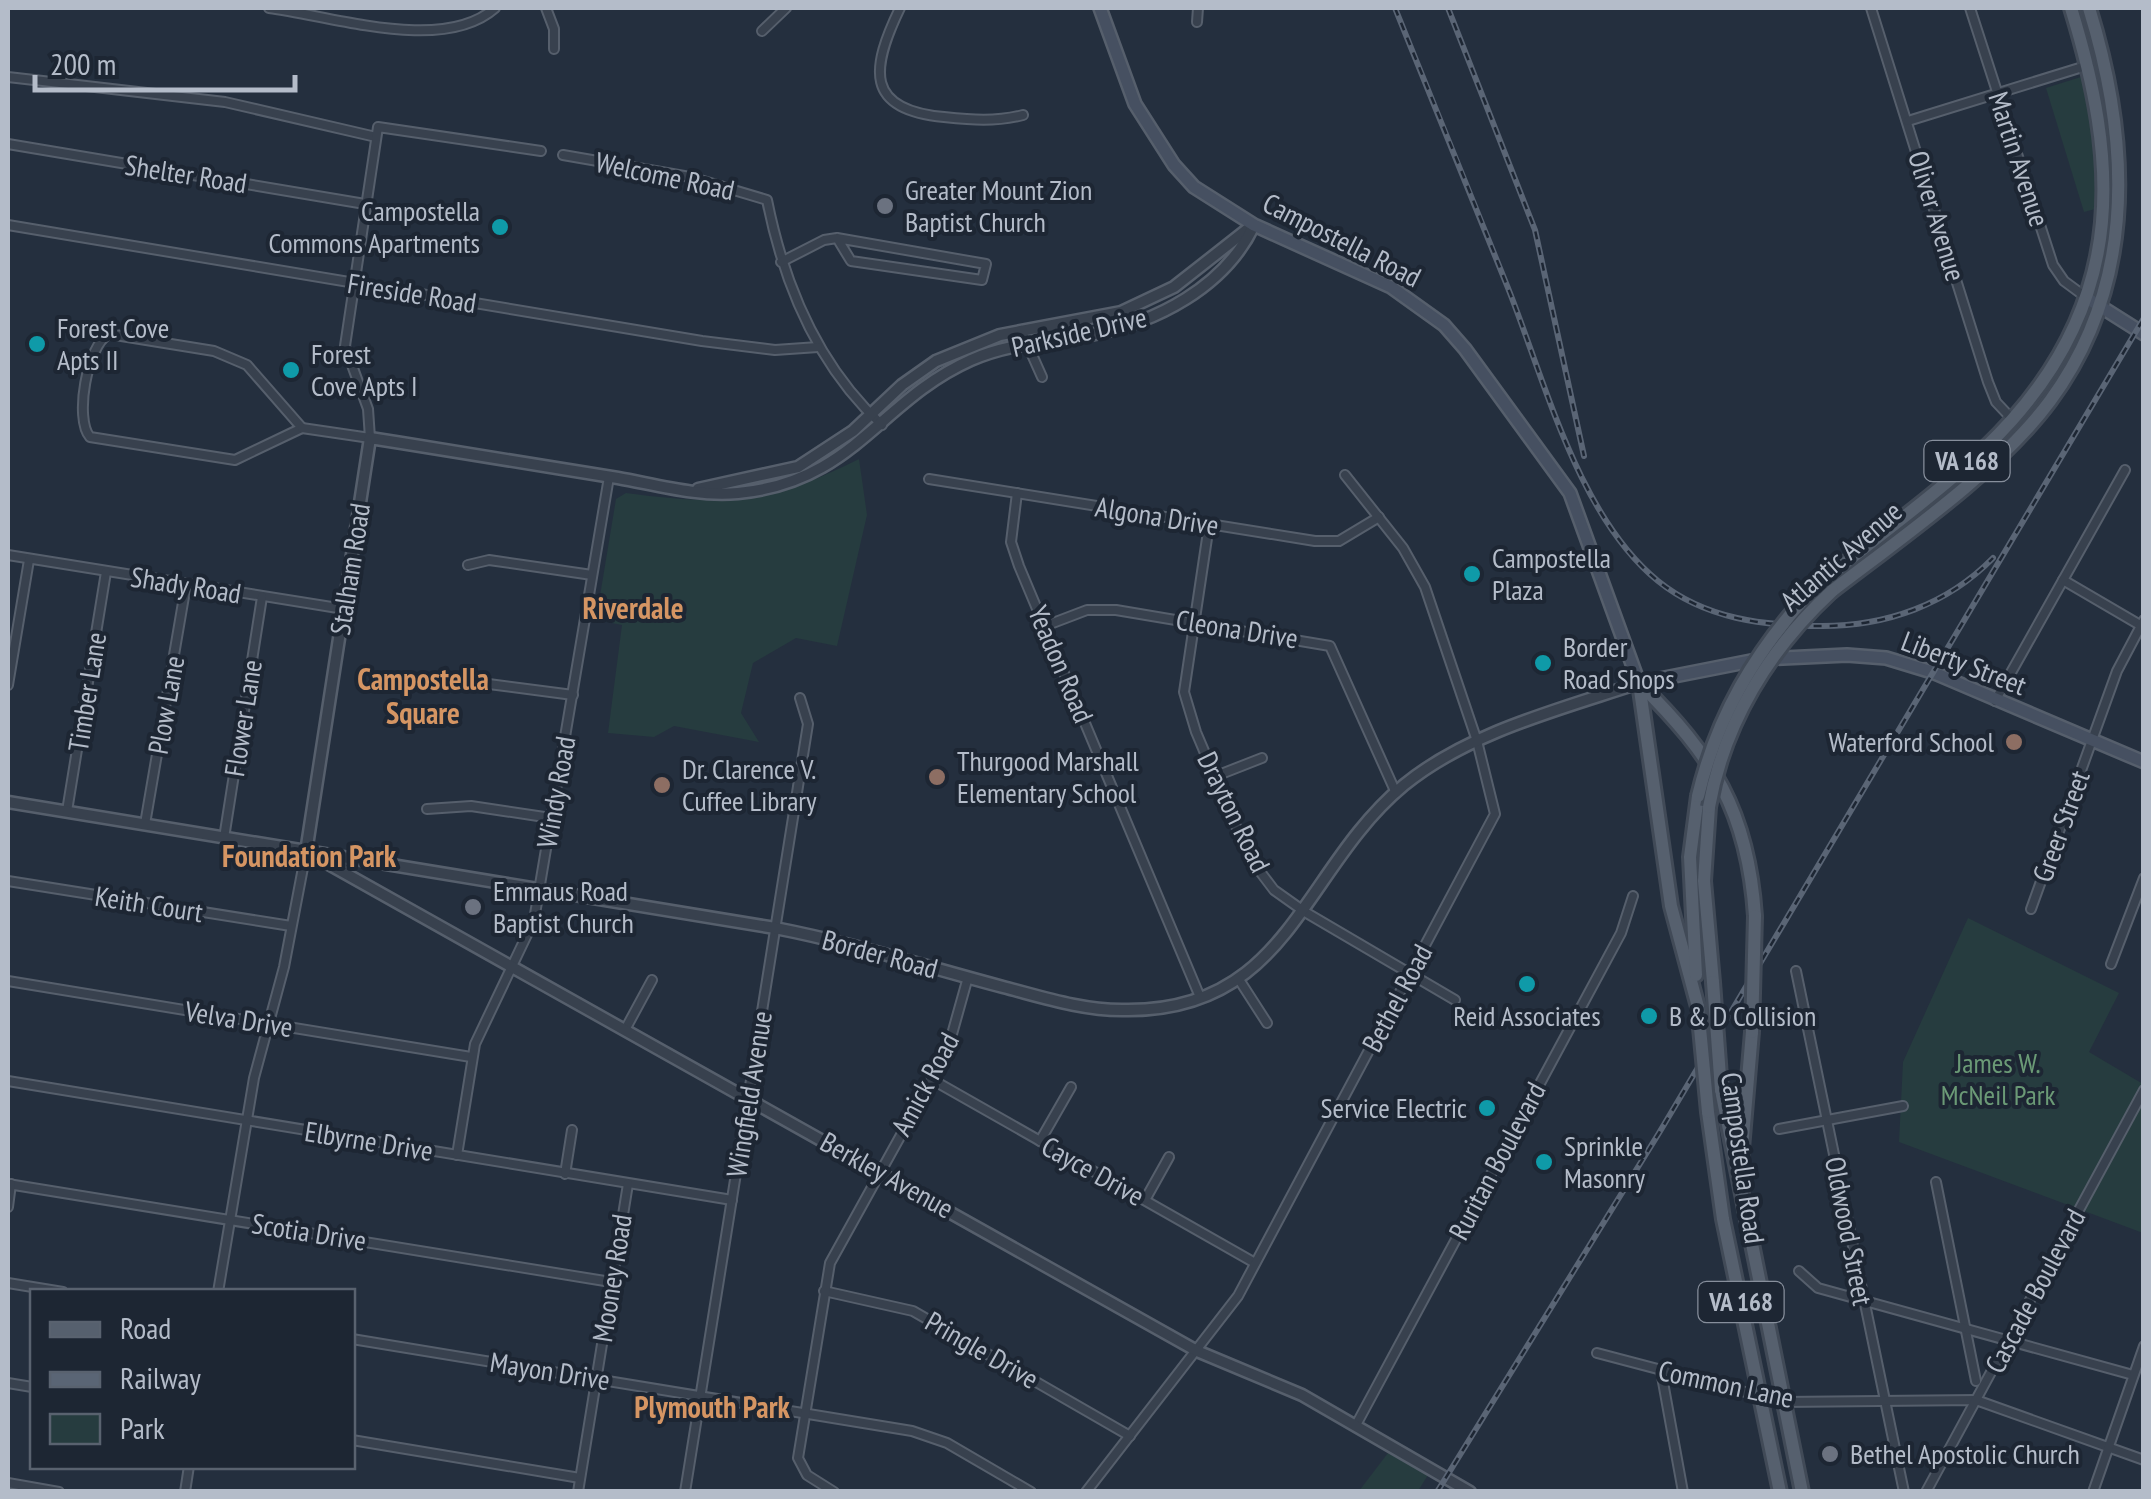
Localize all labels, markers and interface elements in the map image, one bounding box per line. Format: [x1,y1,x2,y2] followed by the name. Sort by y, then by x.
[35,30,295,92] scale bar
[50,44,116,83] text: 200 m
[1980,87,2059,231] street label: Martin Avenue
[592,143,738,208] street label: Welcome Road
[123,146,250,201] street label: Shelter Road
[1900,146,1975,285] street label: Oliver Avenue
[905,171,1092,240] place label: Greater Mount Zion Baptist Church
[1257,184,1428,295] street label: Campostella Road
[268,192,480,261] place label: Campostella Commons Apartments
[874,195,896,217] marker: Greater Mount Zion Baptist Church
[489,216,511,238] marker: Campostella Commons Apartments
[345,264,479,321] street label: Fireside Road
[1008,298,1150,365] street label: Parkside Drive
[57,309,169,378] place label: Forest Cove Apts II
[26,333,48,355] marker: Forest Cove Apts II
[311,335,418,404] place label: Forest Cove Apts I
[280,359,302,381] marker: Forest Cove Apts I
[1924,441,2010,481] road number: VA 168
[1093,488,1221,543] street label: Algona Drive
[1772,493,1909,619] street label: Atlantic Avenue
[321,500,378,637] street label: Stalham Road
[1492,539,1611,608] place label: Campostella Plaza
[128,558,244,611] street label: Shady Road
[1461,563,1483,585] marker: Campostella Plaza
[582,588,684,627] district label: Riverdale
[1020,600,1103,728] street label: Yeadon Road
[1173,601,1301,656] street label: Cleona Drive
[1896,622,2032,703] street label: Liberty Street
[1563,628,1675,697] place label: Border Road Shops
[59,630,114,754] street label: Timber Lane
[1532,652,1554,674] marker: Border Road Shops
[139,653,192,757] street label: Plow Lane
[215,657,270,779] street label: Flower Lane
[357,659,489,732] district label: Campostella Square
[1828,723,1994,760] place label: Waterford School
[2003,731,2025,753] marker: Waterford School
[528,733,584,851] street label: Windy Road
[957,742,1139,811] place label: Thurgood Marshall Elementary School
[1189,745,1279,878] street label: Drayton Road
[682,750,817,819] place label: Dr. Clarence V. Cuffee Library
[2023,765,2098,887] street label: Greer Street
[926,766,948,788] marker: Thurgood Marshall Elementary School
[651,774,673,796] marker: Dr. Clarence V. Cuffee Library
[222,836,397,875] district label: Foundation Park
[493,872,634,941] place label: Emmaus Road Baptist Church
[93,877,206,930] street label: Keith Court
[462,896,484,918] marker: Emmaus Road Baptist Church
[818,920,942,987] street label: Border Road
[1353,938,1440,1058] street label: Bethel Road
[1516,973,1538,995] marker: Reid Associates
[182,992,296,1045] street label: Velva Drive
[1453,997,1601,1034] place label: Reid Associates
[1669,997,1816,1034] place label: B & D Collision
[1638,1005,1660,1027] marker: B & D Collision
[717,1008,780,1180] street label: Wingfield Avenue
[882,1026,967,1142] street label: Amick Road
[1941,1044,2055,1113] park label: James W. McNeil Park
[1713,1070,1774,1246] street label: Campostella Road
[1440,1076,1554,1246] street label: Ruritan Boulevard
[1321,1089,1467,1126] place label: Service Electric
[1476,1097,1498,1119] marker: Service Electric
[302,1112,436,1169] street label: Elbyrne Drive
[814,1123,960,1226] street label: Berkley Avenue
[1035,1127,1151,1214] street label: Cayce Drive
[1564,1127,1646,1196] place label: Sprinkle Masonry
[1533,1151,1555,1173] marker: Sprinkle Masonry
[1817,1153,1882,1309] street label: Oldwood Street
[1976,1202,2093,1379] street label: Cascade Boulevard
[249,1204,369,1259] street label: Scotia Drive
[583,1211,640,1344] street label: Mooney Road
[1698,1282,1784,1322] road number: VA 168
[30,1289,355,1469] legend
[919,1302,1046,1397] street label: Pringle Drive
[120,1308,171,1347] text: Road
[488,1343,613,1398] street label: Mayon Drive
[1655,1351,1797,1416] street label: Common Lane
[120,1358,202,1397] text: Railway
[634,1387,791,1426] district label: Plymouth Park
[120,1408,165,1447] text: Park
[1850,1435,2080,1472] place label: Bethel Apostolic Church
[1819,1443,1841,1465] marker: Bethel Apostolic Church

